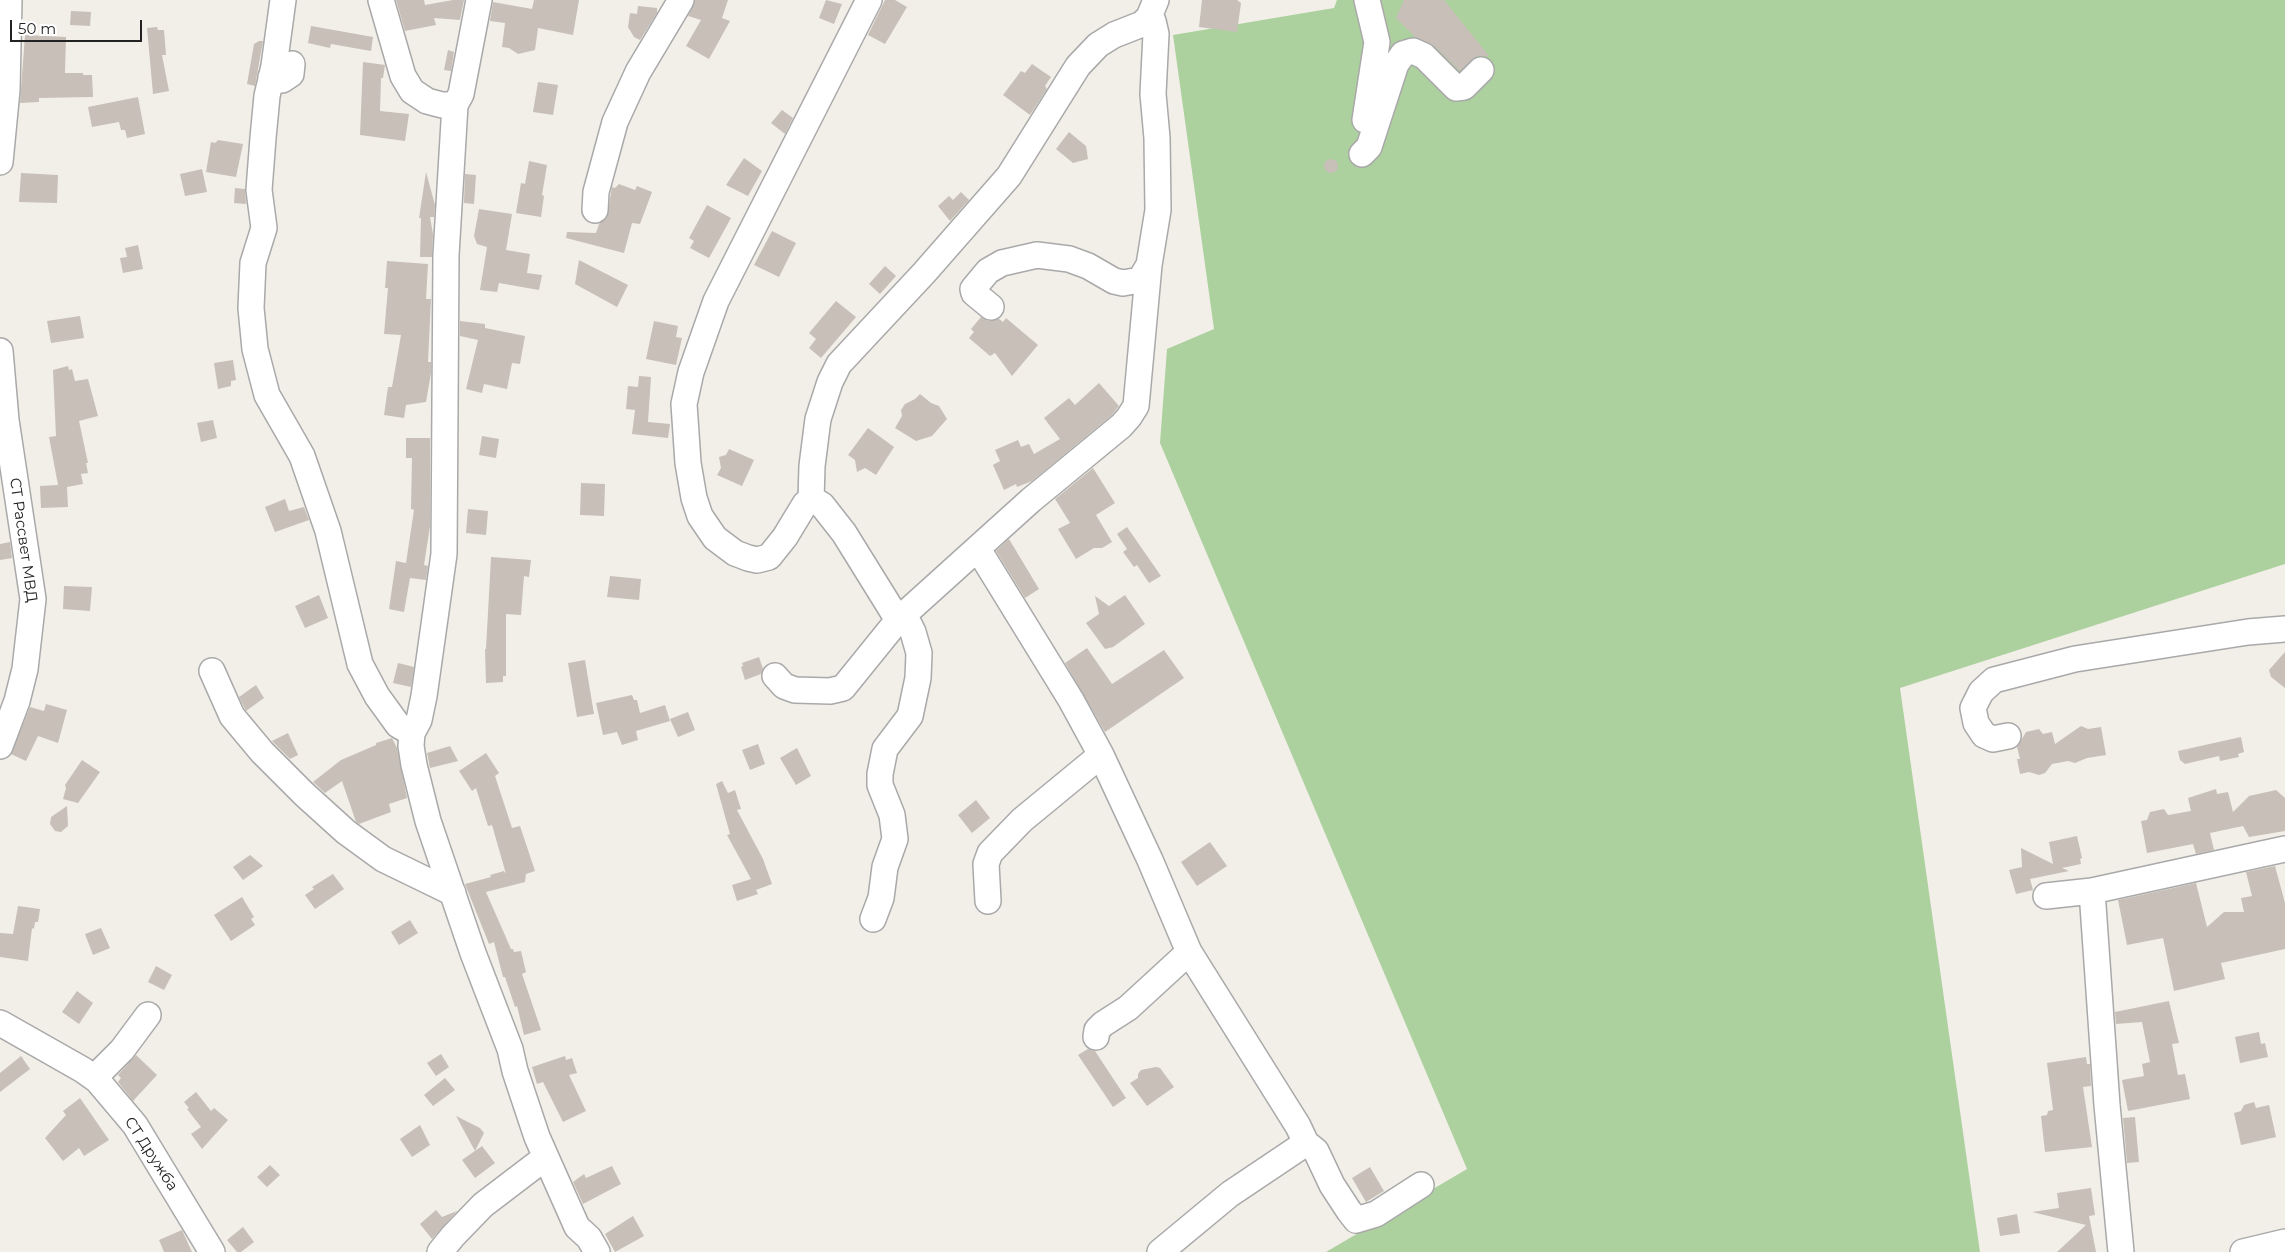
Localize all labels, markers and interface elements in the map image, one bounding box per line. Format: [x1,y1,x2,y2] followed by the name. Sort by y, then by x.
[12,10,145,42] scale bar
[18,19,56,38] text: 50 m
[5,477,41,603] street label: СТ Рассвет МВД
[121,1114,181,1194] street label: СТ Дружба

